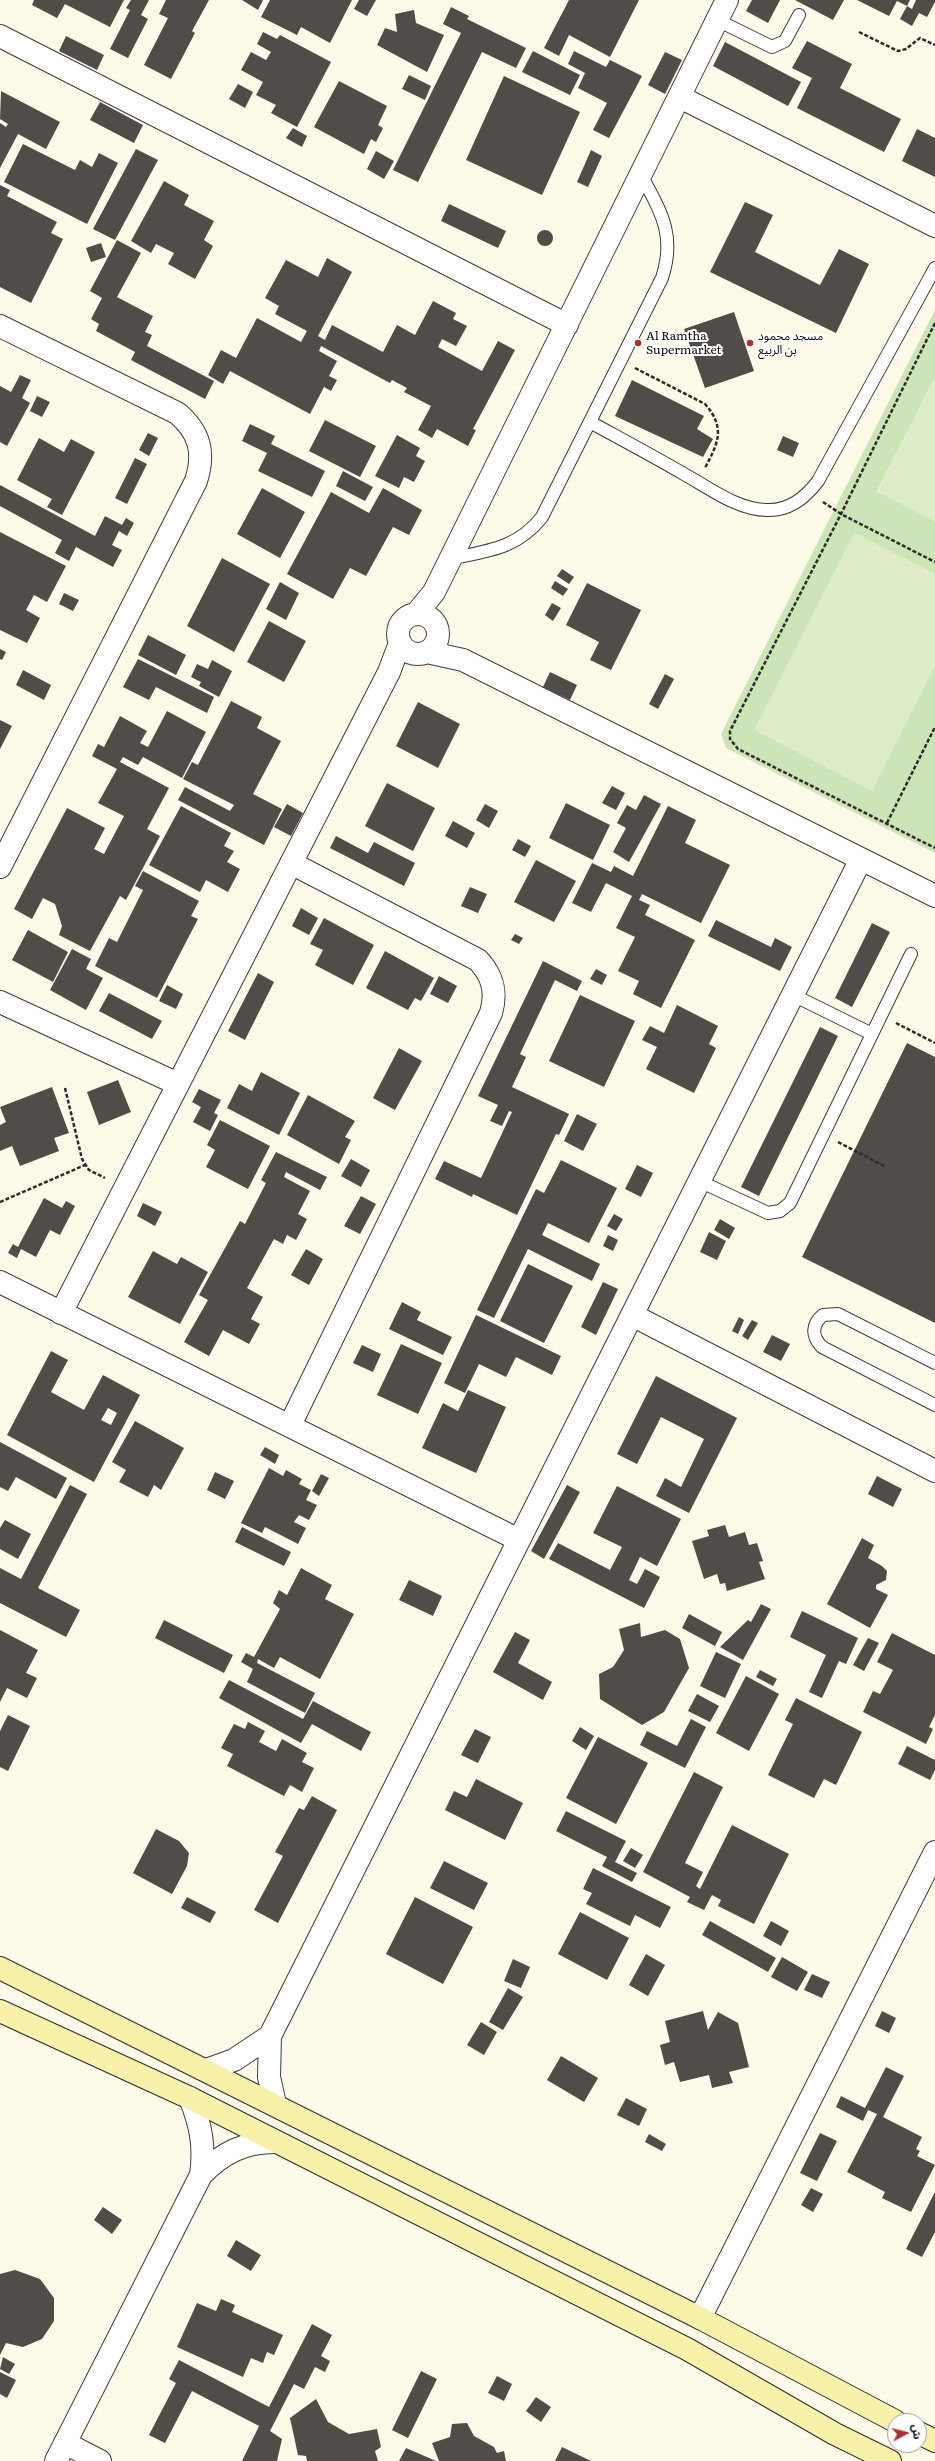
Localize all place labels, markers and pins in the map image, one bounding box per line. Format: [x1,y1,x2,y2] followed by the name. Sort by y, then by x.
[646,329,721,357] place label: Al Ramtha Supermarket
[758,329,823,357] place label: مسجد محمود بن الربيع
[633,338,643,348] marker: Al Ramtha Supermarket
[745,338,755,348] marker: مسجد محمود بن الربيع

